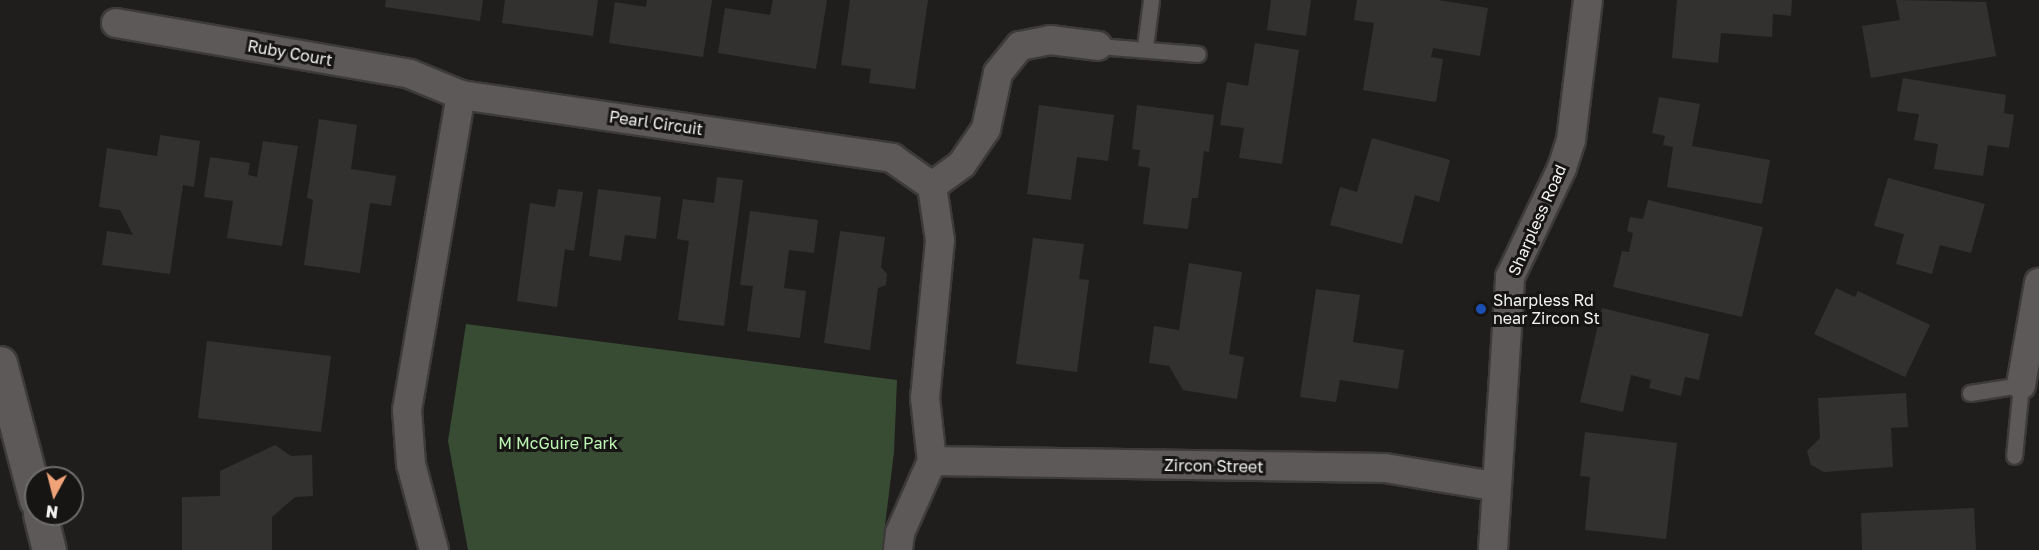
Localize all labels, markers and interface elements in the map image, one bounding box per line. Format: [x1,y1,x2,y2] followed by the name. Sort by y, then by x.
[246,36,334,70] street label: Ruby Court
[608,107,704,139] street label: Pearl Circuit
[1504,161,1570,279] street label: Sharpless Road
[1493,290,1600,328] place label: Sharpless Rd near Zircon St
[1474,302,1488,316] marker: Sharpless Rd near Zircon St
[498,433,618,453] park label: M McGuire Park
[1164,456,1264,476] street label: Zircon Street
[24,466,84,526] north arrow
[45,501,59,523] text: N

